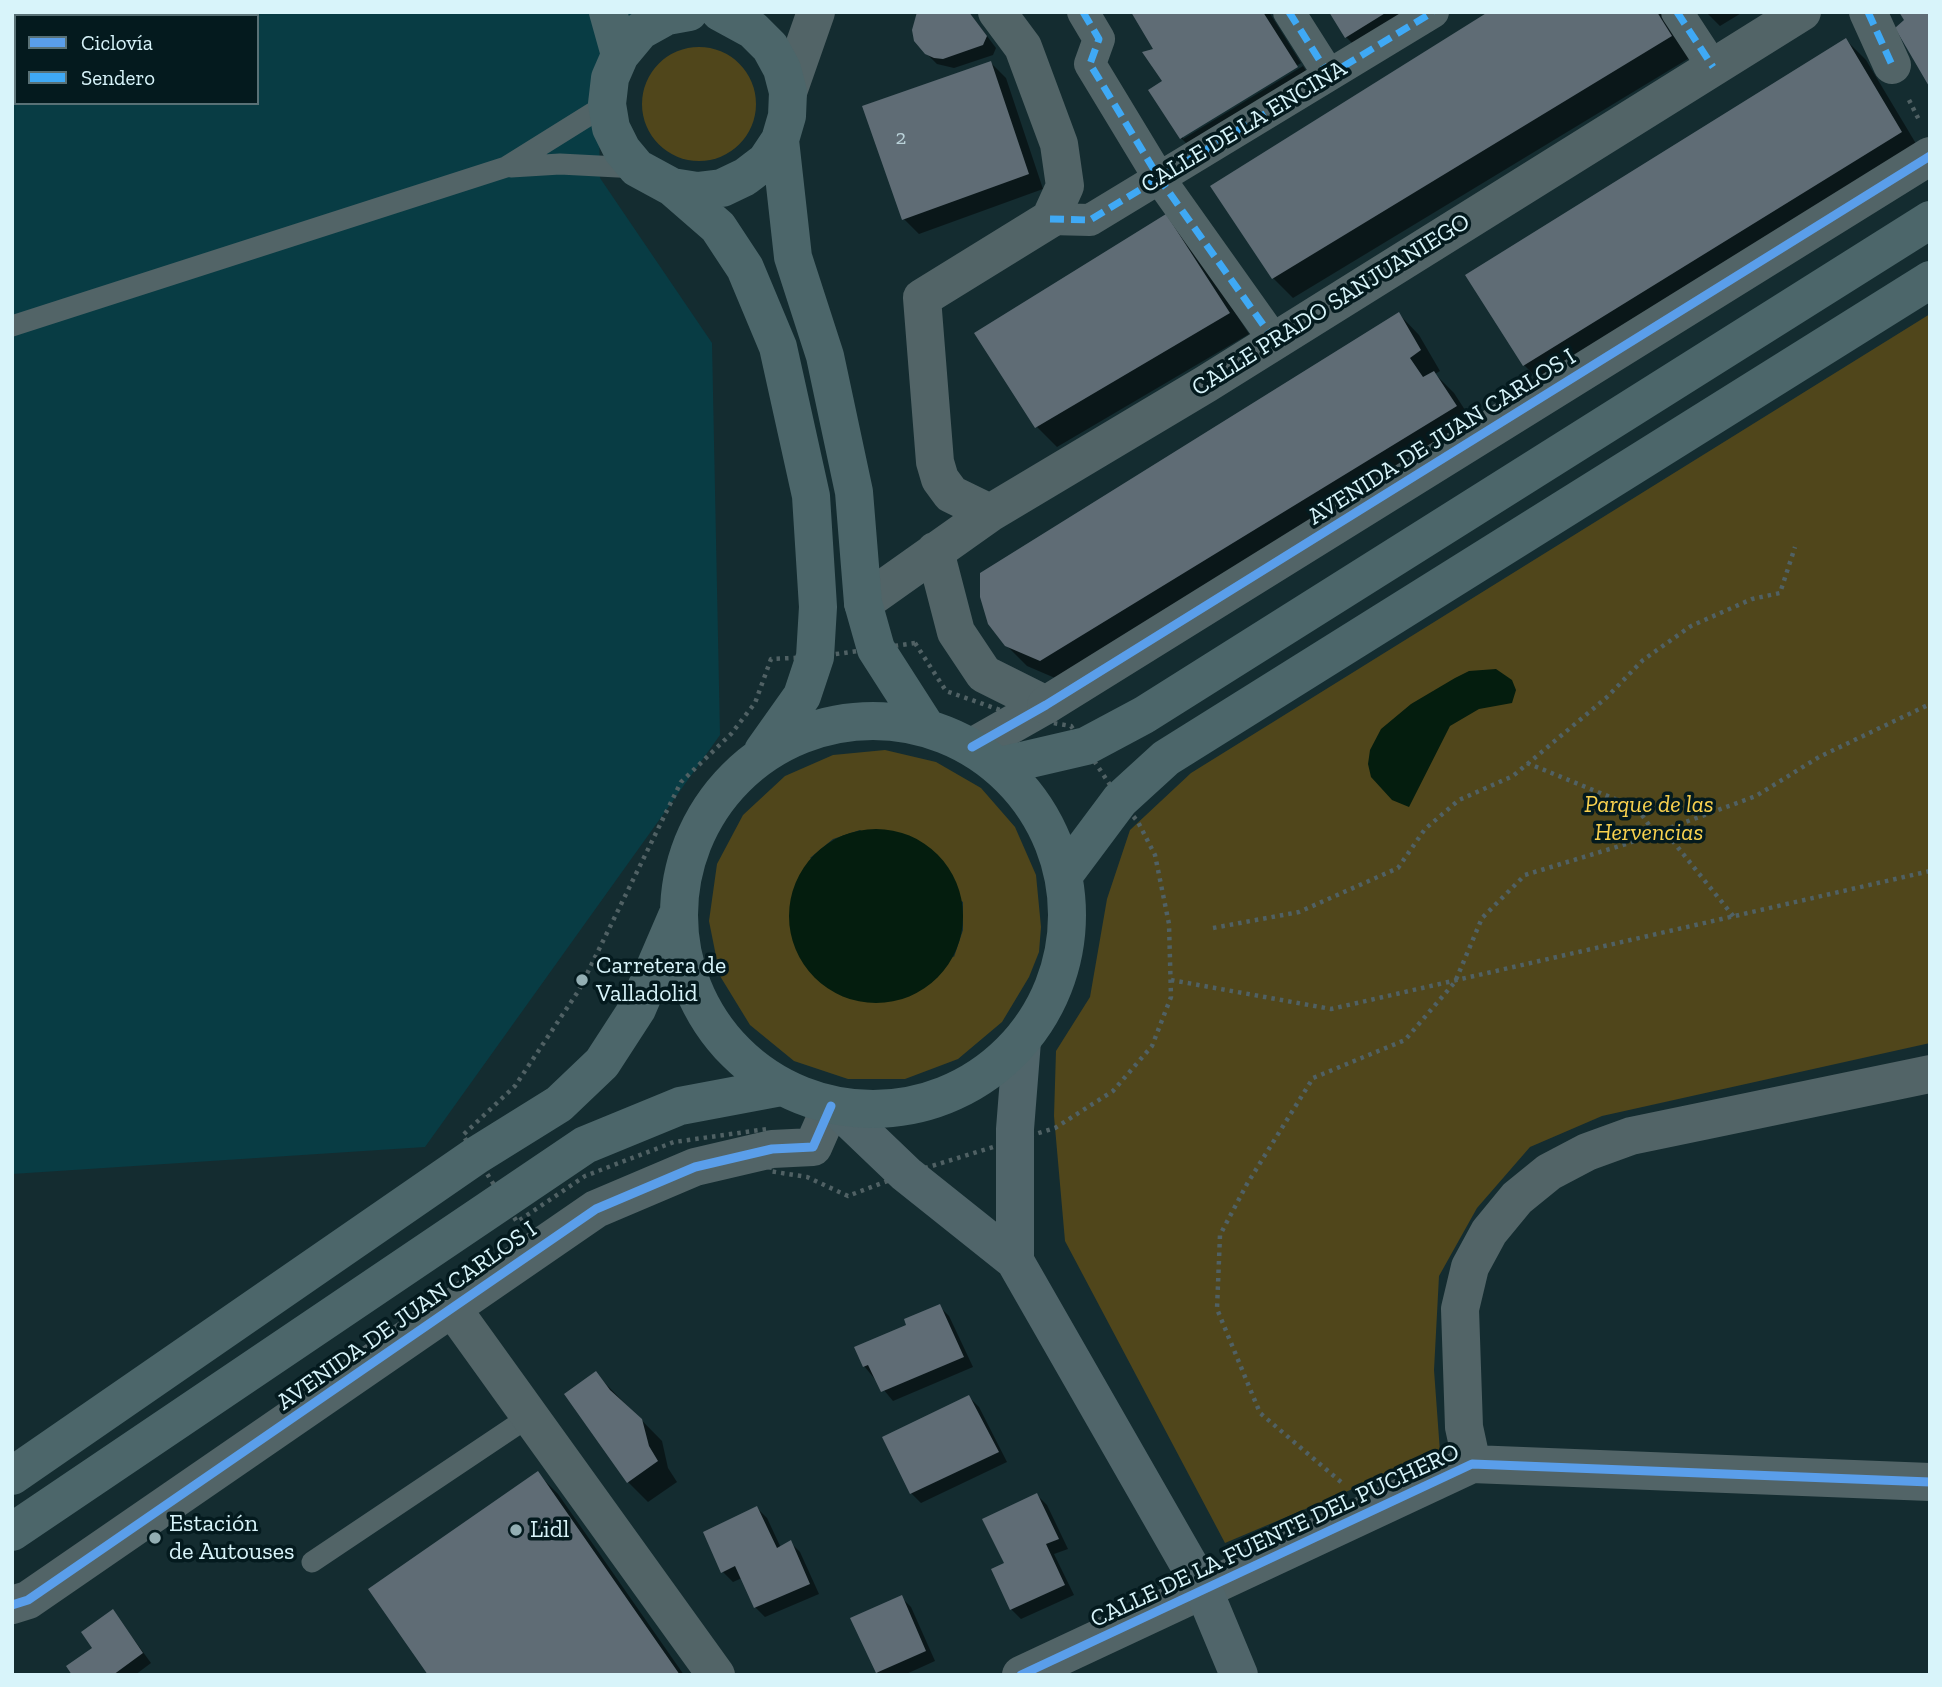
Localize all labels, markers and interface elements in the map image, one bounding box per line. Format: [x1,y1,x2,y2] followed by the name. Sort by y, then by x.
[14,14,259,105] legend
[81,30,153,55] text: Ciclovía
[1136,54,1352,200] street label: CALLE DE LA ENCINA
[81,65,155,90] text: Sendero
[896,125,906,151] house number: 2
[1187,207,1475,403] street label: CALLE PRADO SANJUANIEGO
[1303,342,1581,532] street label: AVENIDA DE JUAN CARLOS I
[1584,791,1714,847] park label: Parque de las Hervencias
[596,952,726,1008] place label: Carretera de Valladolid
[574,972,590,988] marker: Carretera de Valladolid
[272,1215,542,1417] street label: AVENIDA DE JUAN CARLOS I
[1086,1438,1464,1634] street label: CALLE DE LA FUENTE DEL PUCHERO
[169,1510,294,1566] place label: Estación de Autouses
[530,1516,569,1544] place label: Lidl
[508,1522,524,1538] marker: Lidl
[147,1530,163,1546] marker: Estación de Autouses

